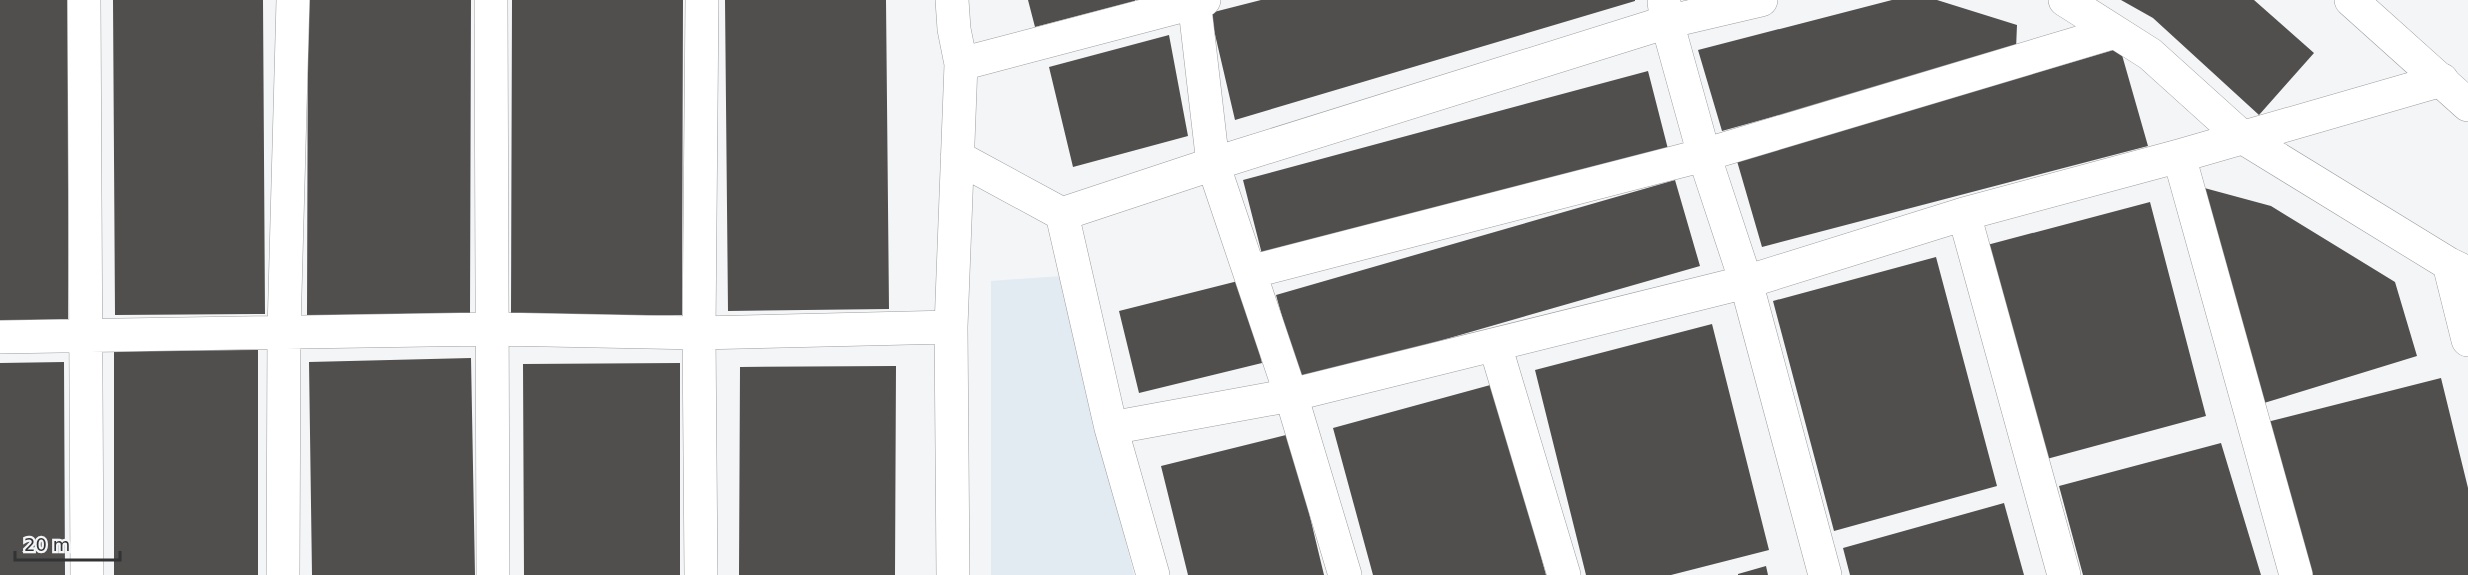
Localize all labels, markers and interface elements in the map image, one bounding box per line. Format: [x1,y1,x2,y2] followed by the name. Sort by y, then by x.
[15,524,120,562] scale bar
[24,534,70,555] text: 20 m

